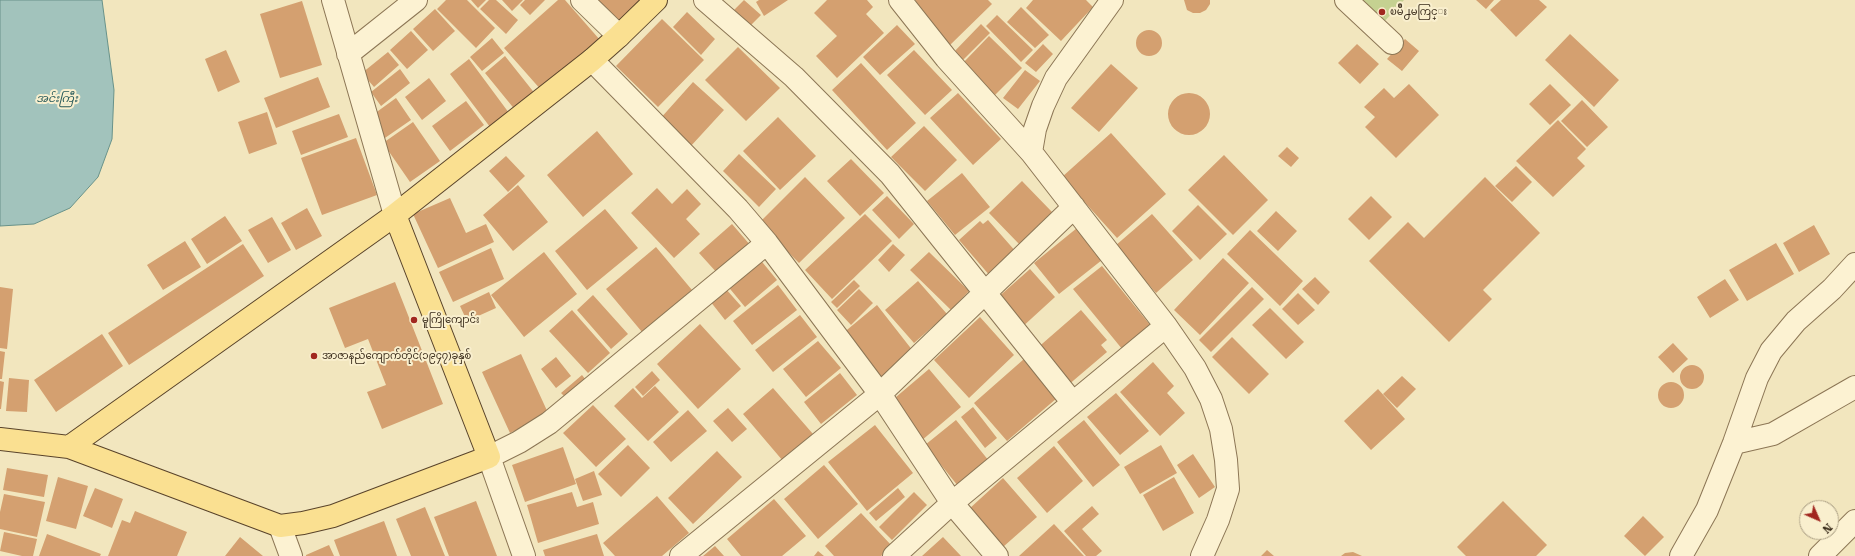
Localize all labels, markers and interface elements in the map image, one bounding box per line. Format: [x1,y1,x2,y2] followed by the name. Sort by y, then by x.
[1390,6,1447,18] place label: ၿမိဳ႕မကြင္း
[1377,7,1387,17] marker: ၿမိဳ႕မကြင္း
[36,92,78,106] water label: အင်းကြီး
[422,314,479,326] place label: မူကြိုကျောင်း
[409,315,419,325] marker: မူကြိုကျောင်း
[322,350,471,362] place label: အာဇာနည်ကျောက်တိုင်(၁၉၄၇)ခုနှစ်
[309,351,319,361] marker: အာဇာနည်ကျောက်တိုင်(၁၉၄၇)ခုနှစ်
[1799,500,1839,540] north arrow
[1820,521,1835,536] text: N

